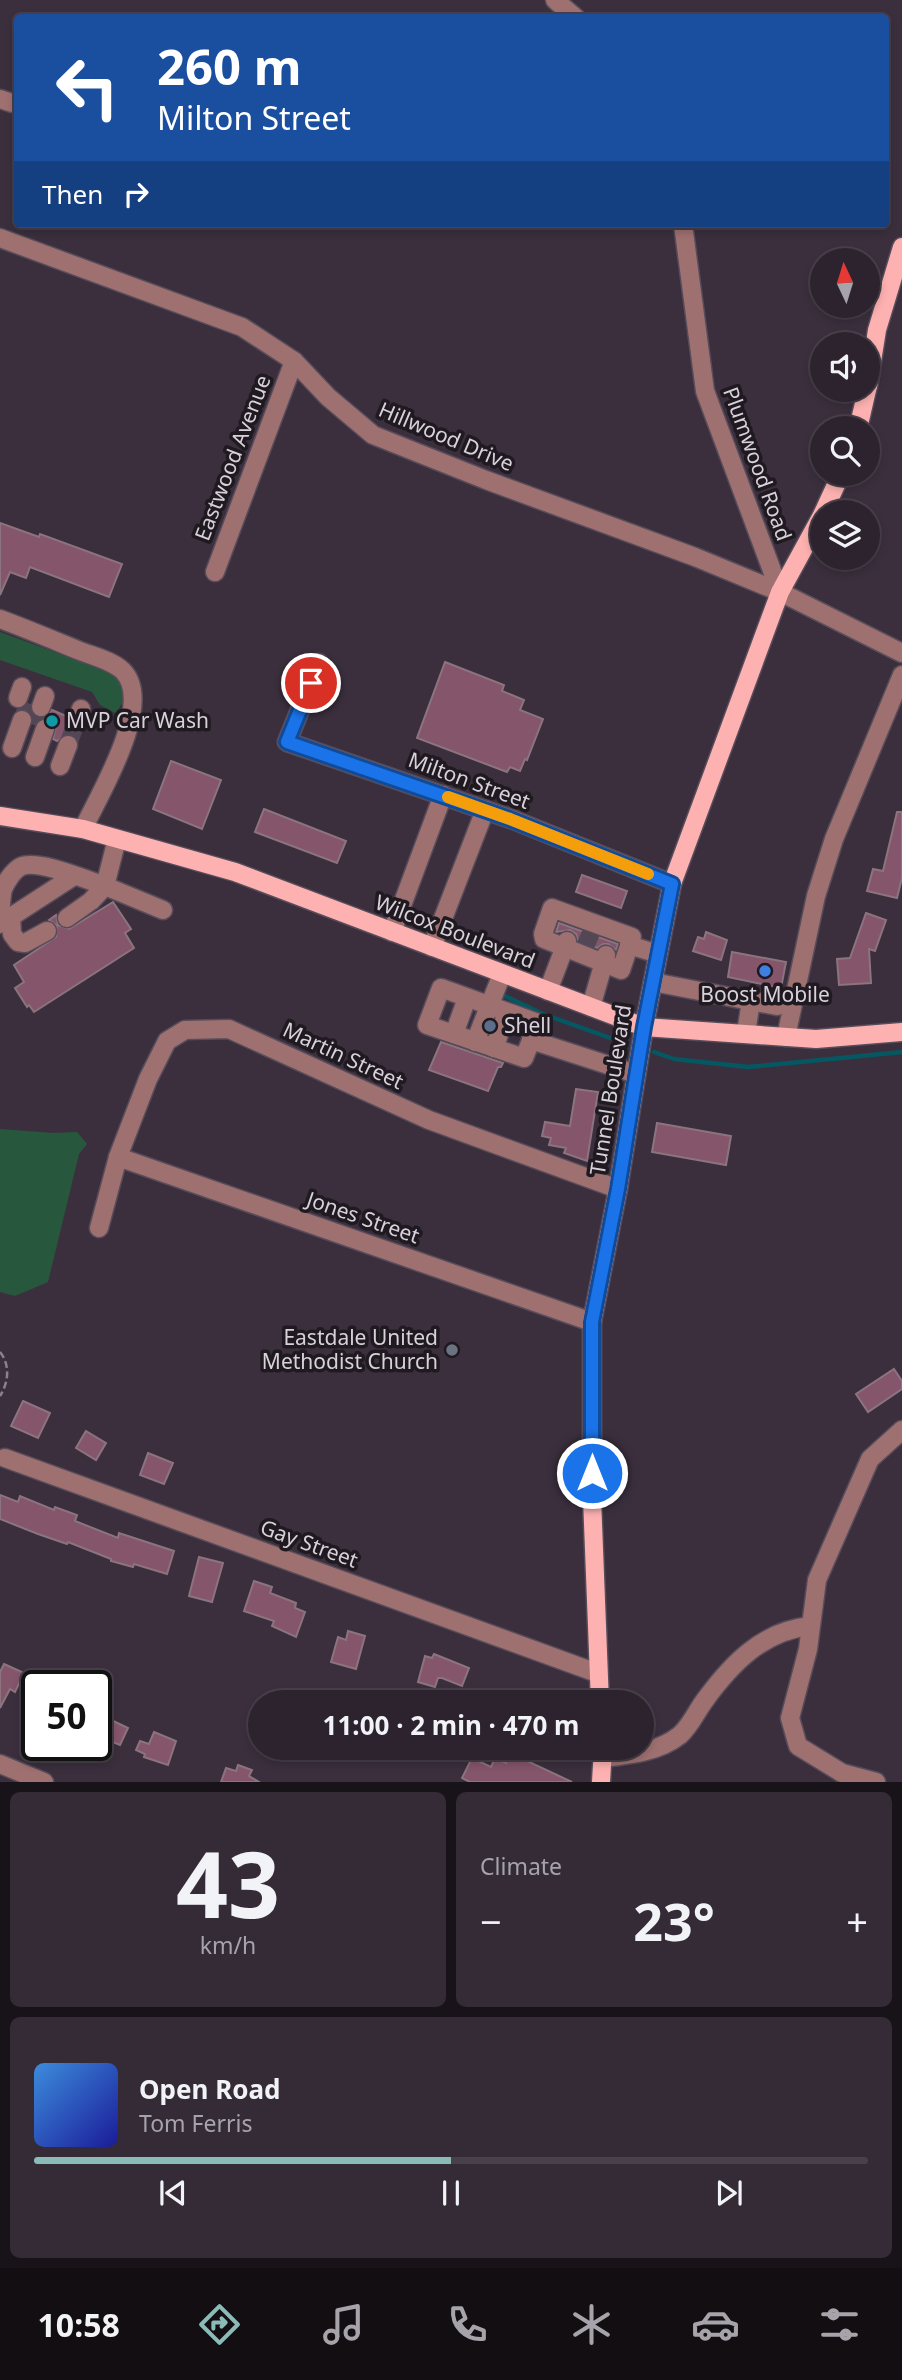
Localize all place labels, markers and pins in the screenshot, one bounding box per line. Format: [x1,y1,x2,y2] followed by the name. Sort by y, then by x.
[281,653,341,713] pin
[66,706,209,734] place label: MVP Car Wash
[44,713,60,729] marker: MVP Car Wash
[757,963,773,979] marker: Boost Mobile
[700,980,830,1008] place label: Boost Mobile
[504,1011,551,1039] place label: Shell
[482,1018,498,1034] marker: Shell
[262,1323,438,1375] place label: Eastdale United Methodist Church
[444,1342,460,1358] marker: Eastdale United Methodist Church

